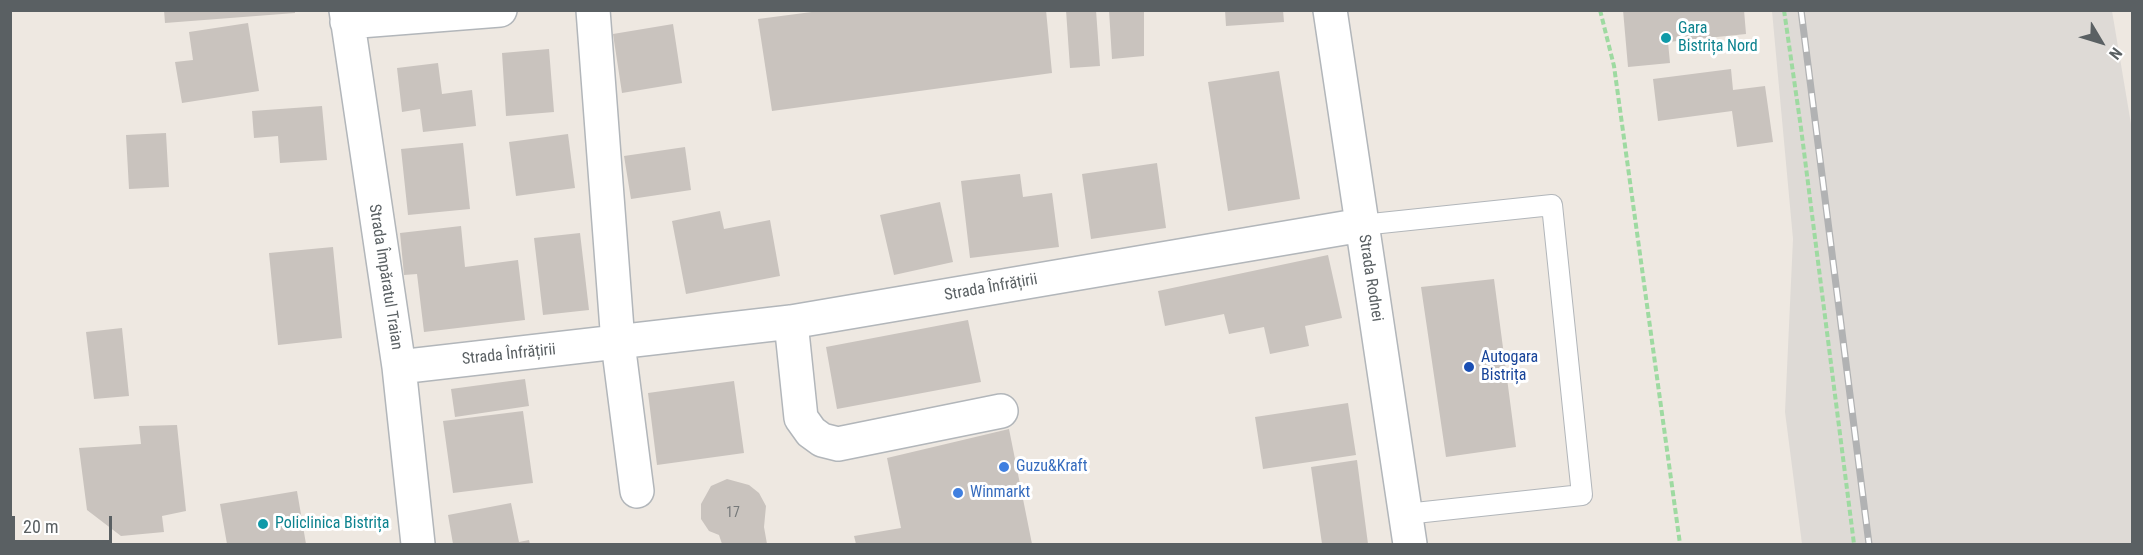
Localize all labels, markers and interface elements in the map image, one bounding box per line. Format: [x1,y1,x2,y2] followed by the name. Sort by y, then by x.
[2071,12,2131,72] north arrow
[1678,19,1758,57] place label: Gara Bistrița Nord
[1659,31,1673,45] marker: Gara Bistrița Nord
[2105,44,2126,63] text: N
[364,203,406,351] street label: Strada Împăratul Traian
[1354,233,1386,323] street label: Strada Rodnei
[943,270,1039,306] street label: Strada Înfrățirii
[461,341,557,369] street label: Strada Înfrățirii
[1481,348,1538,386] place label: Autogara Bistrița
[1462,360,1476,374] marker: Autogara Bistrița
[1016,457,1087,477] place label: Guzu&Kraft
[997,460,1011,474] marker: Guzu&Kraft
[970,483,1030,503] place label: Winmarkt
[951,486,965,500] marker: Winmarkt
[15,504,116,542] scale bar
[726,505,740,521] house number: 17
[275,514,389,534] place label: Policlinica Bistrița
[23,516,58,537] text: 20 m
[256,517,270,531] marker: Policlinica Bistrița

